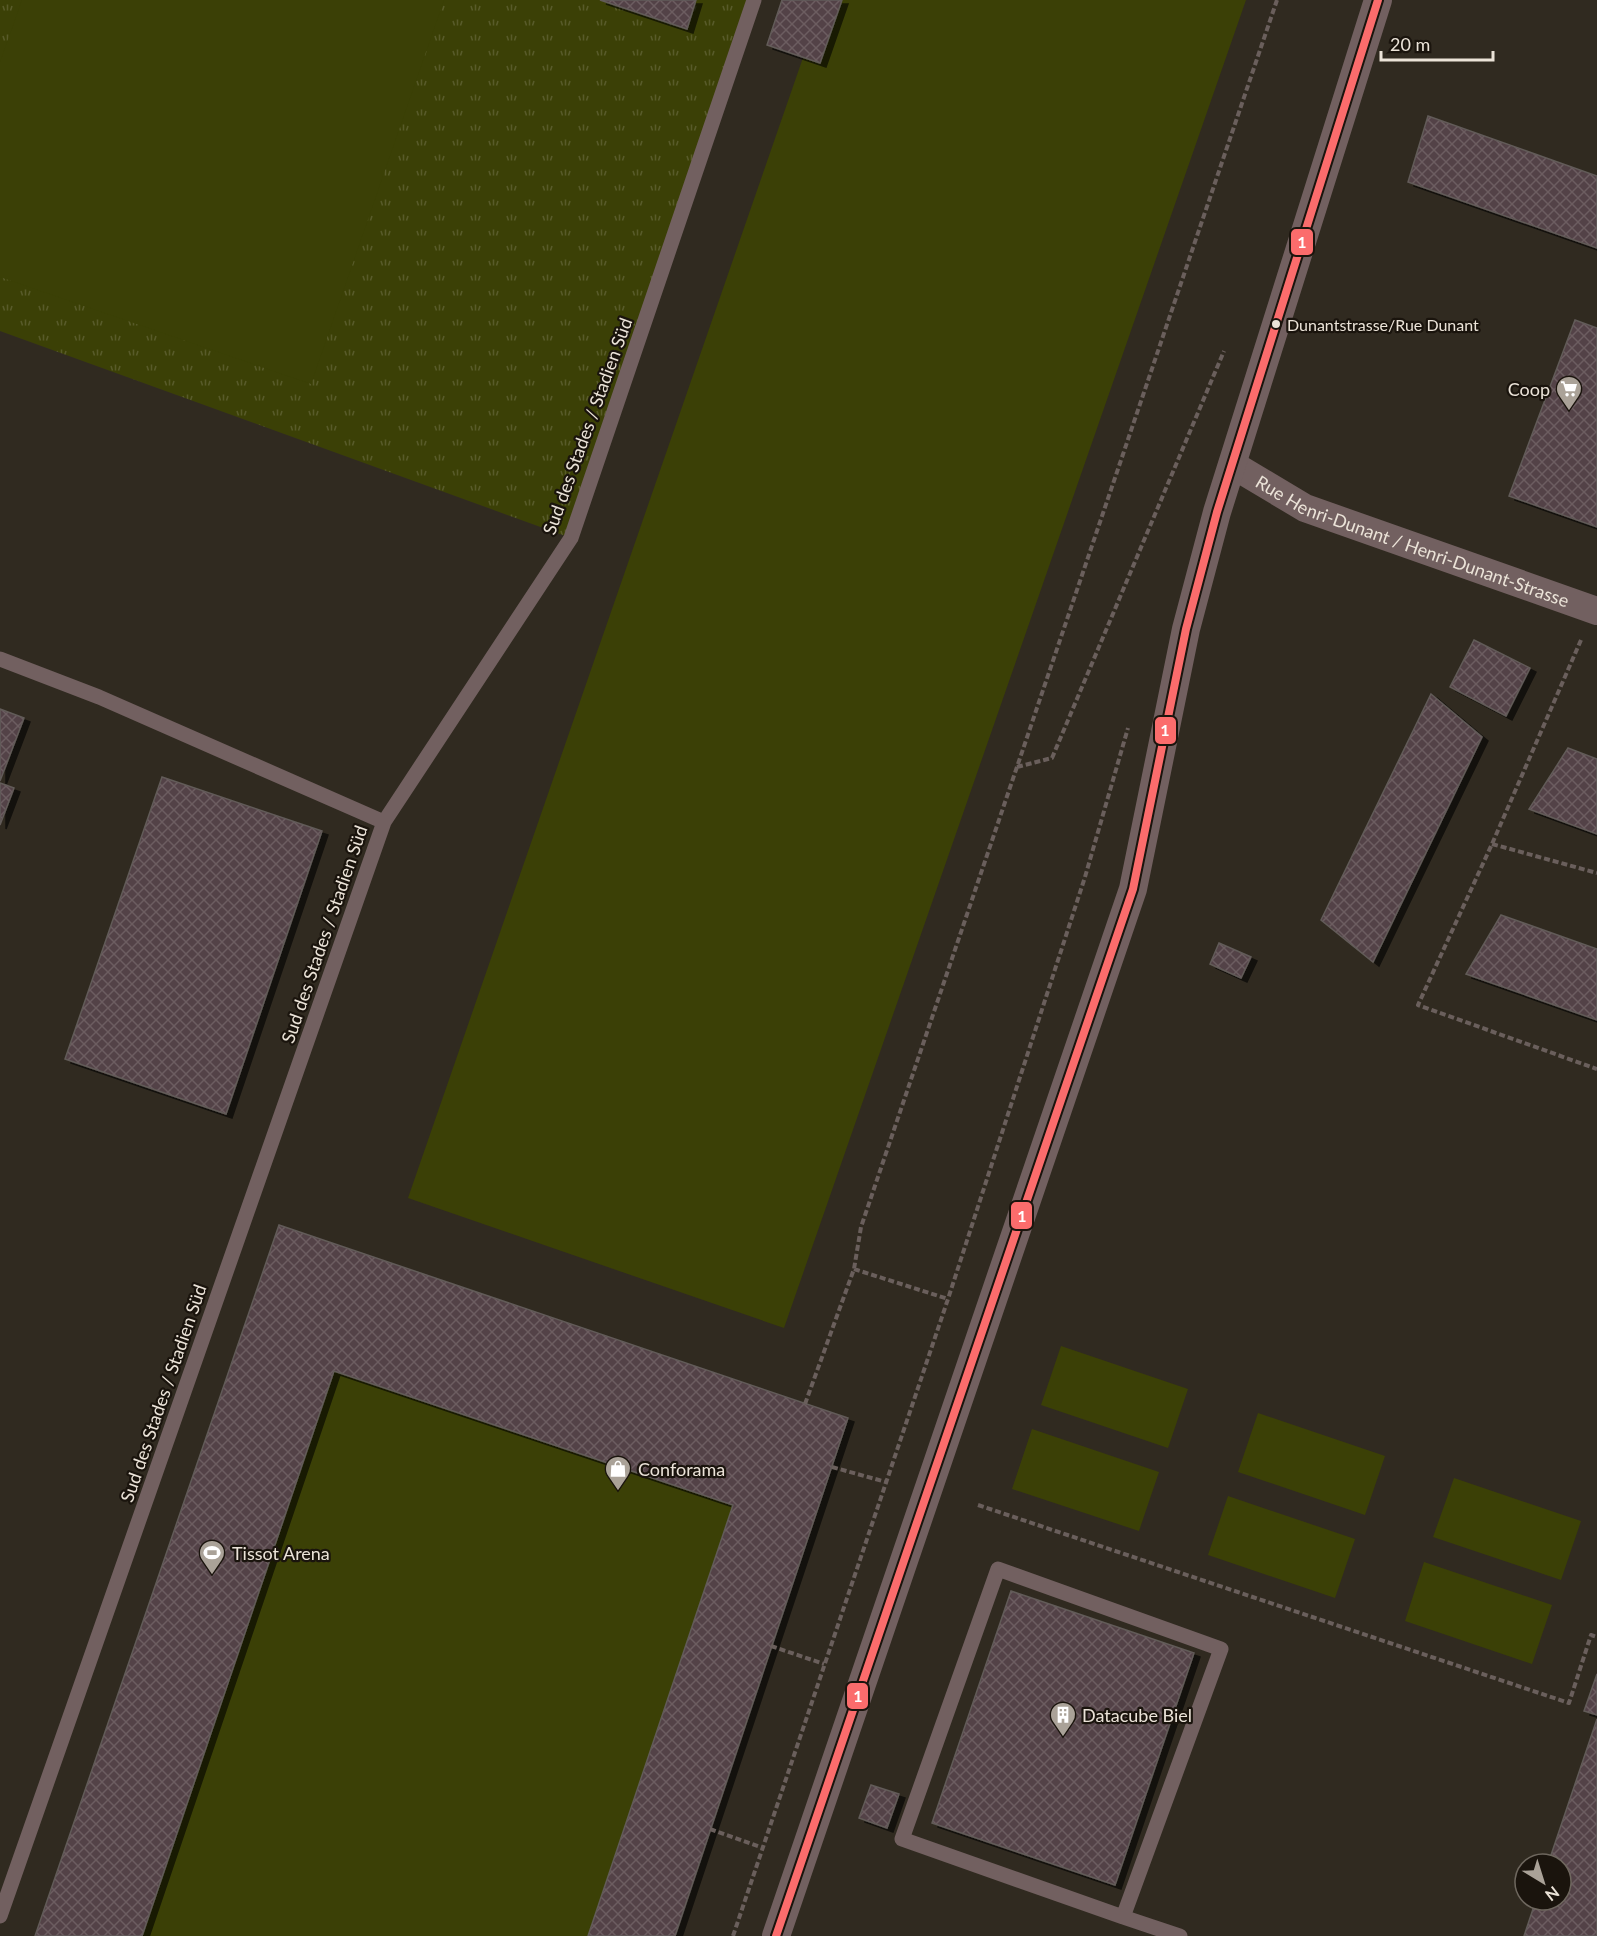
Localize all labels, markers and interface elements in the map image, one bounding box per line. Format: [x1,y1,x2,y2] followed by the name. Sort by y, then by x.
[1381,24,1494,62] scale bar
[1390,33,1430,55] text: 20 m
[1290,228,1314,256] line badge: 1
[1297,232,1307,251] text: 1
[538,315,636,537] street label: Sud des Stades / Stadien Süd
[1287,315,1479,334] place label: Dunantstrasse/Rue Dunant
[1270,318,1282,330] marker: Dunantstrasse/Rue Dunant
[1554,374,1584,412] supermarket icon: Coop
[1508,378,1550,400] place label: Coop
[1252,470,1572,611] street label: Rue Henri-Dunant / Henri-Dunant-Strasse
[1154,716,1177,745] line badge: 1
[1160,720,1170,739] text: 1
[276,822,372,1046] street label: Sud des Stades / Stadien Süd
[1010,1201,1033,1230] line badge: 1
[1017,1206,1027,1225] text: 1
[115,1281,211,1505] street label: Sud des Stades / Stadien Süd
[603,1454,633,1492] shop icon: Conforama
[638,1458,725,1480] place label: Conforama
[197,1538,227,1576] sports icon: Tissot Arena
[232,1542,330,1564] place label: Tissot Arena
[846,1682,869,1710] line badge: 1
[853,1686,863,1705] text: 1
[1048,1700,1078,1738] building icon: Datacube Biel
[1082,1704,1192,1726] place label: Datacube Biel
[1513,1852,1573,1912] north arrow
[1542,1883,1563,1905] text: N

